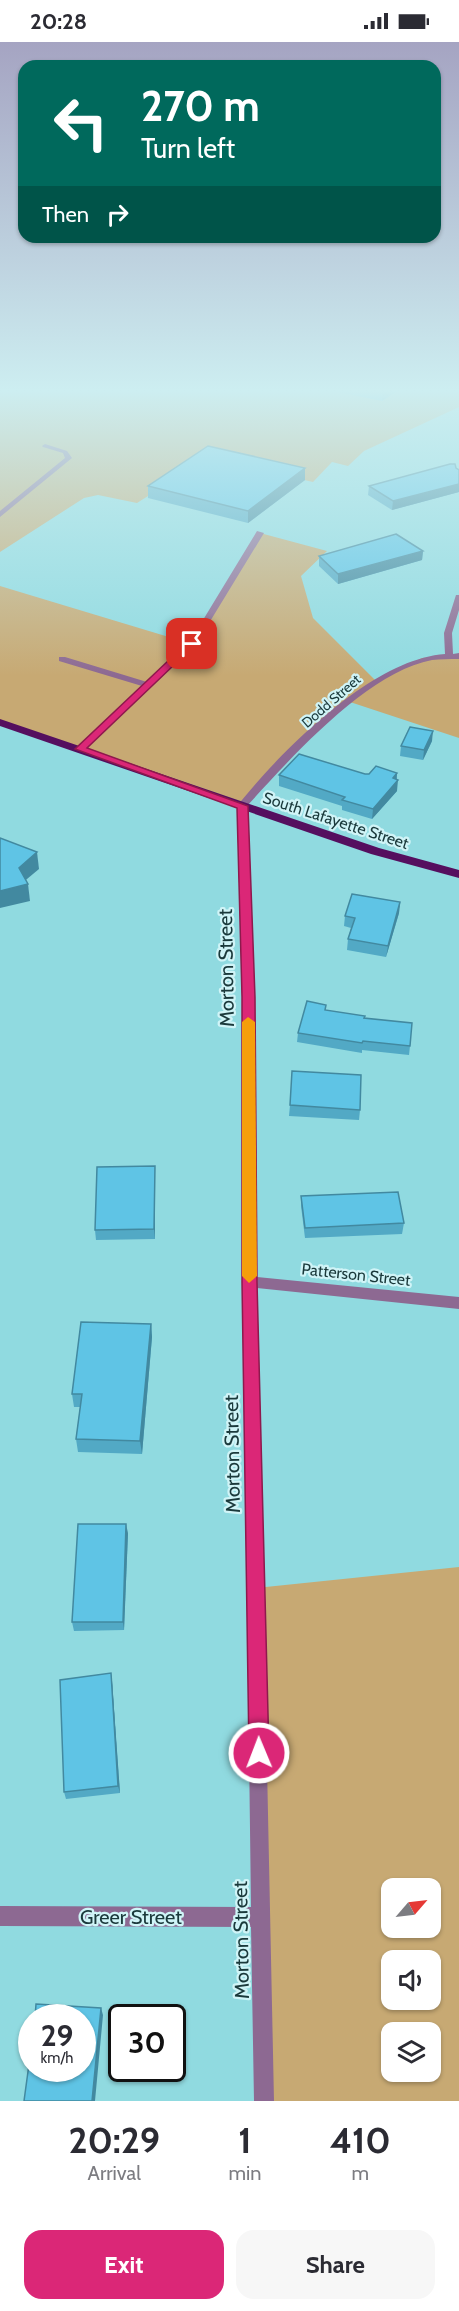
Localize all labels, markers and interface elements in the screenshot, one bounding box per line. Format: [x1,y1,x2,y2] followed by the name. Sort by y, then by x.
[30,8,87,35] text: 20:28
[141,80,260,132] text: 270 m
[42,84,120,162] icon: left
[141,132,235,165] text: Turn left
[101,198,134,231] icon: right
[42,201,89,228] text: Then
[166,618,217,669] pin
[175,627,208,660] icon: arrive
[298,670,364,732] street label: Dodd Street
[261,788,412,853] street label: South Lafayette Street
[213,909,239,1027] street label: Morton Street
[300,1259,412,1290] street label: Patterson Street
[219,1395,245,1513] street label: Morton Street
[227,1721,291,1785] position arrow
[381,1878,441,1938] north arrow
[381,1878,441,2082] map controls
[228,1881,254,1999] street label: Morton Street
[80,1905,182,1929] street label: Greer Street
[381,1950,441,2010] button: sound
[108,2004,186,2082] speed limit sign: 30
[41,2017,73,2054] text: 29
[381,2022,441,2082] button: layers
[41,2049,73,2067] text: km/h
[68,2118,160,2162] text: 20:29
[238,2118,252,2162] text: 1
[330,2118,391,2162] text: 410
[88,2161,141,2185] text: Arrival
[228,2161,261,2185] text: min
[351,2161,369,2185] text: m
[24,2230,224,2299] button: Exit
[236,2230,435,2299] button: Share

